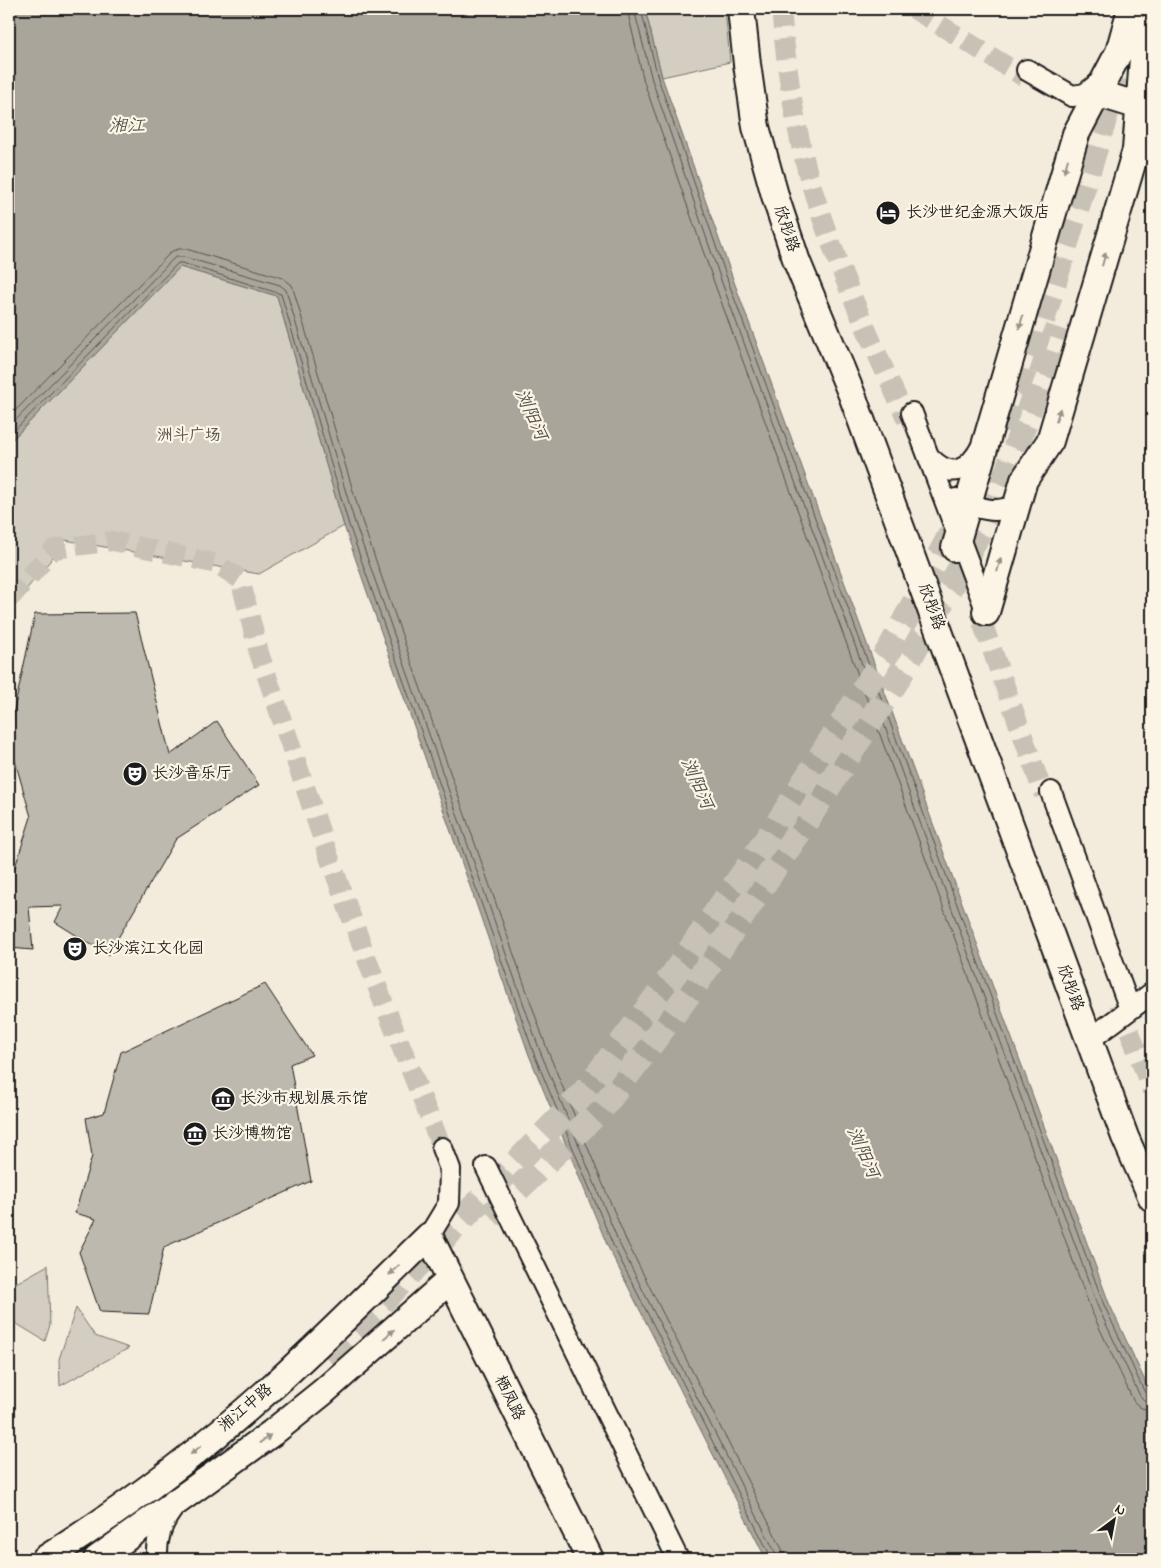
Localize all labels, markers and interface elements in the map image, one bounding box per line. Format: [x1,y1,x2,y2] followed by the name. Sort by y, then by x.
[109,114,146,140] water label: 湘江
[1062,159,1070,174] one-way arrow
[875,200,901,226] hotel icon: 长沙世纪金源大饭店
[906,201,1050,225] place label: 长沙世纪金源大饭店
[767,202,805,256] street label: 欣彤路
[1101,252,1109,267] one-way arrow
[1016,315,1024,330] one-way arrow
[507,385,554,448] water label: 浏阳河
[1054,407,1062,422] one-way arrow
[157,424,221,448] park label: 洲斗广场
[996,557,1004,572] one-way arrow
[912,580,950,634] street label: 欣彤路
[673,754,720,817] water label: 浏阳河
[122,761,148,787] theatre icon: 长沙音乐厅
[152,762,232,786] place label: 长沙音乐厅
[62,936,88,962] theatre icon: 长沙滨江文化园
[92,937,204,961] place label: 长沙滨江文化园
[1051,961,1089,1015] street label: 欣彤路
[210,1086,236,1112] museum icon: 长沙市规划展示馆
[240,1087,368,1111] place label: 长沙市规划展示馆
[182,1121,208,1147] museum icon: 长沙博物馆
[212,1122,292,1146] place label: 长沙博物馆
[839,1123,886,1186] water label: 浏阳河
[388,1264,400,1276] one-way arrow
[383,1329,395,1340] one-way arrow
[488,1371,530,1425] street label: 栖凤路
[214,1378,278,1438] street label: 湘江中路
[258,1433,271,1444] one-way arrow
[190,1444,202,1455] one-way arrow
[1088,1496,1138,1546] north arrow
[1111,1499,1130,1522] text: N

